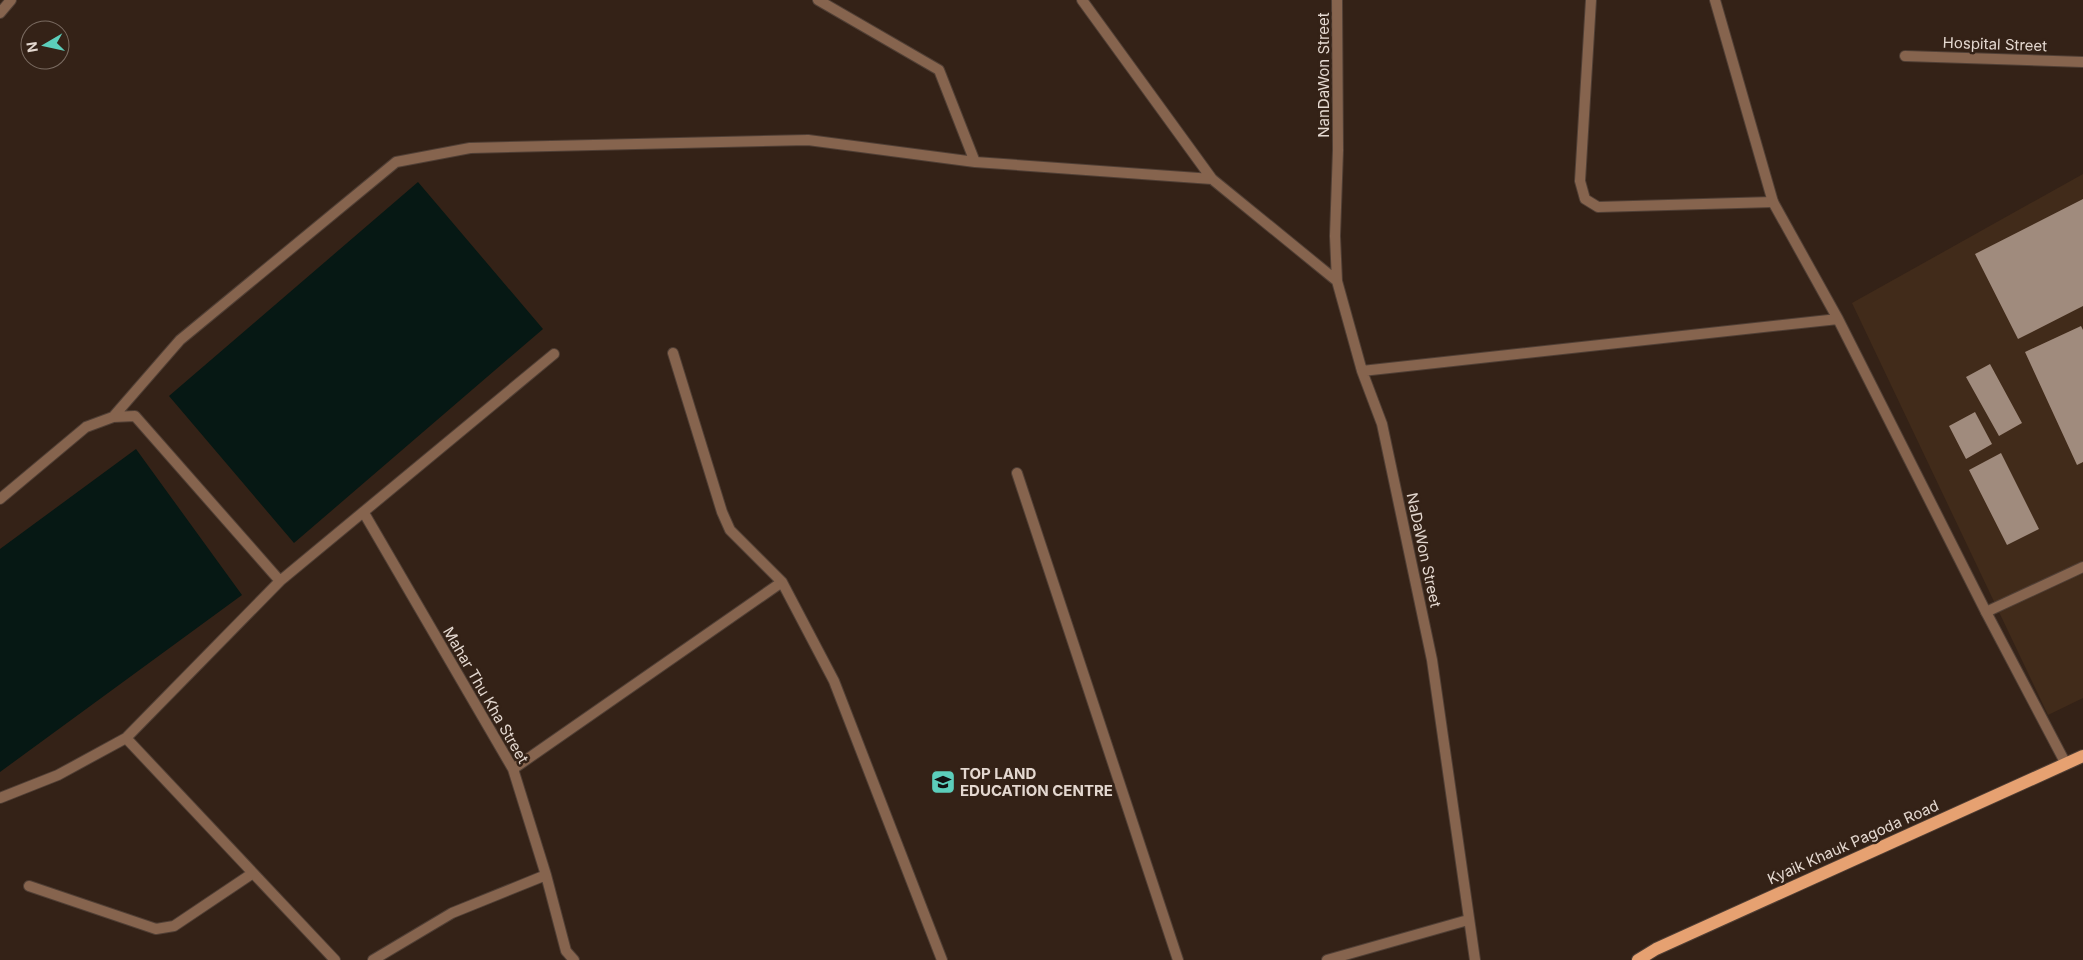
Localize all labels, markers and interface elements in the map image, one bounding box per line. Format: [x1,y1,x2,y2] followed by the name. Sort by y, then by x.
[1314,12,1333,138] street label: NanDaWon Street
[20,20,70,70] north arrow
[1942,33,2048,55] street label: Hospital Street
[22,41,41,54] text: N
[1403,491,1445,609] street label: NaDaWon Street
[439,623,533,767] street label: Mahar Thu Kha Street
[960,764,1113,800] place label: TOP LAND EDUCATION CENTRE
[930,769,956,795] school or university icon: TOP LAND EDUCATION CENTRE
[1765,796,1941,888] street label: Kyaik Khauk Pagoda Road

